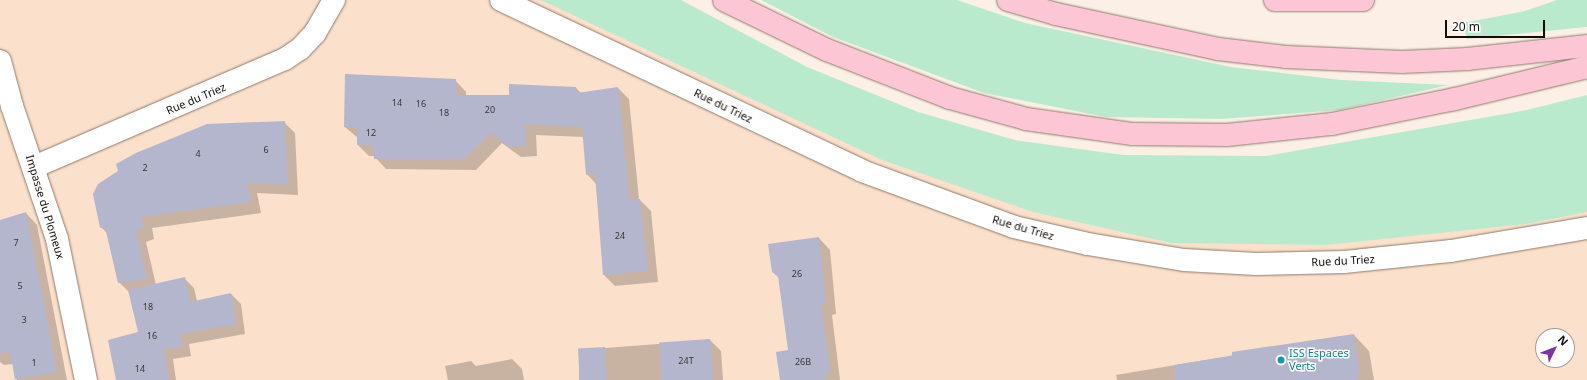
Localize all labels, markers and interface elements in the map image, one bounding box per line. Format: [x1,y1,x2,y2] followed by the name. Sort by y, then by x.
[1447,12,1547,38] scale bar
[1452,18,1480,35] text: 20 m
[164,81,228,117] street label: Rue du Triez
[692,86,754,126] street label: Rue du Triez
[392,98,402,108] house number: 14
[416,99,426,109] house number: 16
[485,105,495,115] house number: 20
[439,108,449,118] house number: 18
[366,128,376,138] house number: 12
[263,145,269,155] house number: 6
[195,149,201,159] house number: 4
[23,153,67,261] street label: Impasse du Plomeux
[142,163,148,173] house number: 2
[991,213,1055,243] street label: Rue du Triez
[615,231,625,241] house number: 24
[13,238,19,248] house number: 7
[1311,253,1375,269] street label: Rue du Triez
[792,269,802,279] house number: 26
[17,281,23,291] house number: 5
[143,302,153,312] house number: 18
[21,315,27,325] house number: 3
[1535,328,1575,368] north arrow
[147,331,157,341] house number: 16
[1555,332,1572,349] text: N
[1289,347,1349,373] place label: ISS Espaces Verts
[1276,355,1286,365] marker: ISS Espaces Verts
[678,356,694,366] house number: 24T
[795,357,811,367] house number: 26B
[31,358,37,368] house number: 1
[135,364,145,374] house number: 14

